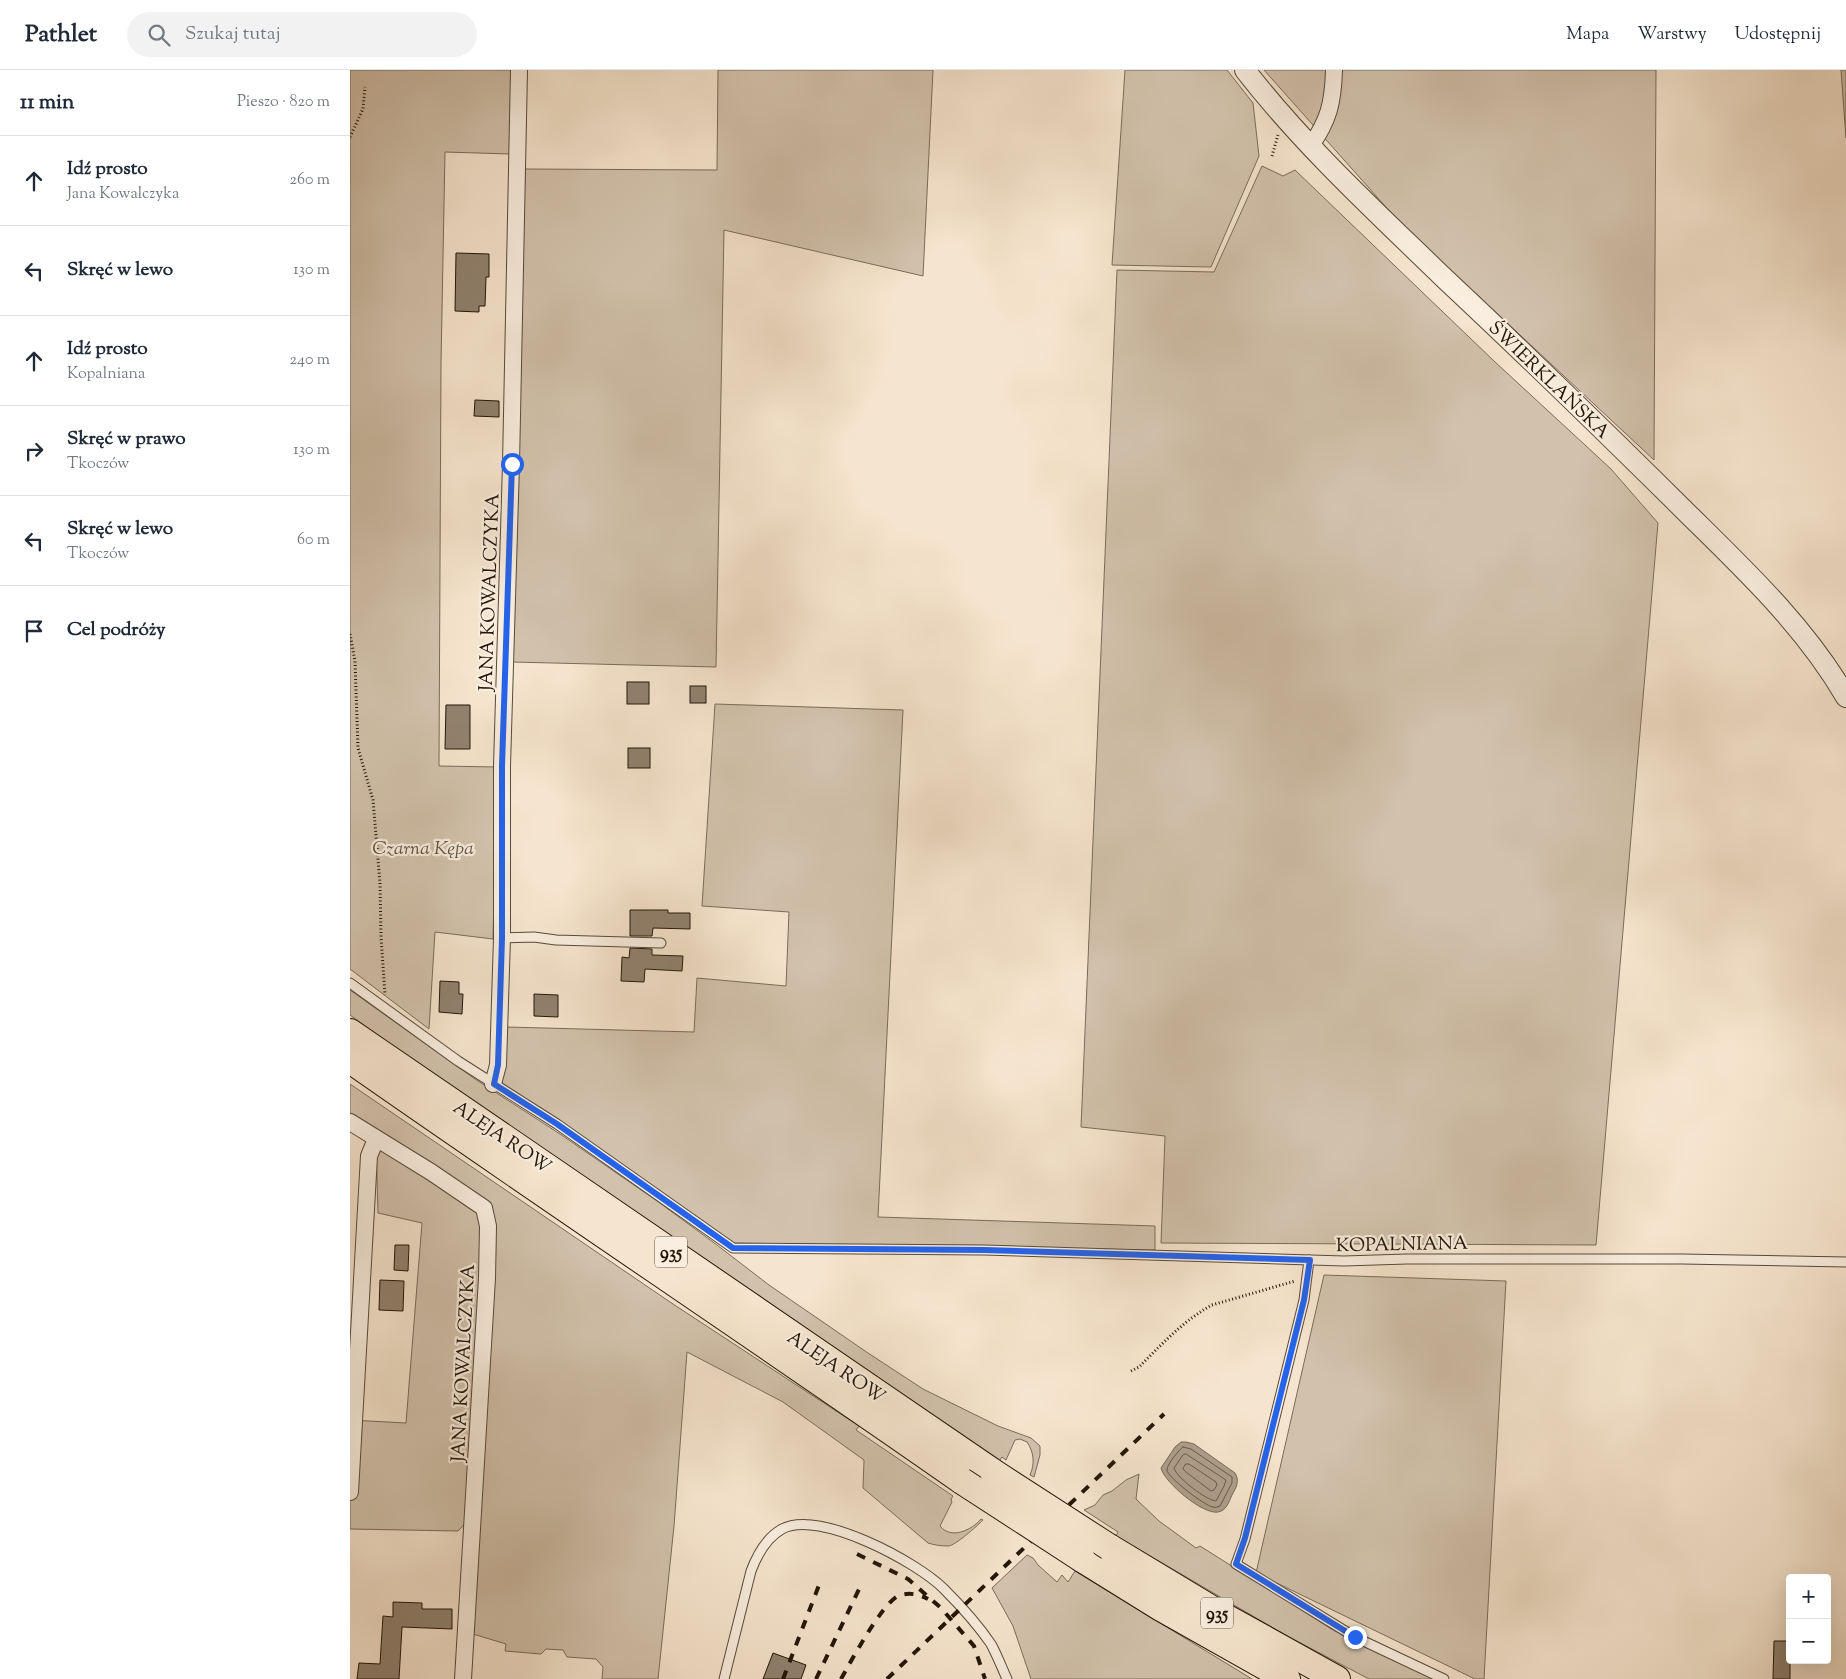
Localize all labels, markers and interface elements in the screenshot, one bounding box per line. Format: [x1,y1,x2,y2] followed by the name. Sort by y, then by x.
[127,12,477,57] search box
[25,18,97,52] text: Pathlet
[145,21,173,49] icon: search
[185,21,281,48] text: Szukaj tutaj
[1566,22,1609,48] text: Mapa
[1637,22,1707,48] text: Warstwy
[1735,22,1821,48] text: Udostępnij
[20,88,75,118] text: 11 min
[237,91,330,114] text: Pieszo · 820 m
[67,156,148,183] text: Idź prosto
[20,167,48,195] icon: ahead
[289,169,330,192] text: 260 m
[67,183,179,206] text: Jana Kowalczyka
[20,257,48,285] icon: left
[67,257,173,284] text: Skręć w lewo
[293,259,330,282] text: 130 m
[1481,316,1616,446] street label: ŚWIERKLAŃSKA
[67,336,148,363] text: Idź prosto
[20,347,48,375] icon: ahead
[289,349,330,372] text: 240 m
[67,363,145,386] text: Kopalniana
[67,426,186,453] text: Skręć w prawo
[20,437,48,465] icon: right
[293,439,330,462] text: 130 m
[67,453,129,476] text: Tkoczów
[501,453,524,476] route start
[474,492,507,693] street label: JANA KOWALCZYKA
[67,516,173,543] text: Skręć w lewo
[20,527,48,555] icon: left
[297,529,330,552] text: 60 m
[67,543,129,566] text: Tkoczów
[20,617,48,645] icon: arrive
[67,617,166,644] text: Cel podróży
[372,836,474,863] park label: Czarna Kępa
[447,1095,556,1181] street label: ALEJA ROW
[1336,1231,1469,1260] street label: KOPALNIANA
[655,1236,687,1268] road number: 935
[446,1263,483,1464] street label: JANA KOWALCZYKA
[781,1325,890,1411] street label: ALEJA ROW
[1786,1574,1831,1664] map controls
[1786,1574,1831,1619] button: +
[1201,1598,1233,1629] road number: 935
[1786,1619,1831,1664] button: −
[1344,1626,1367,1649] route end

